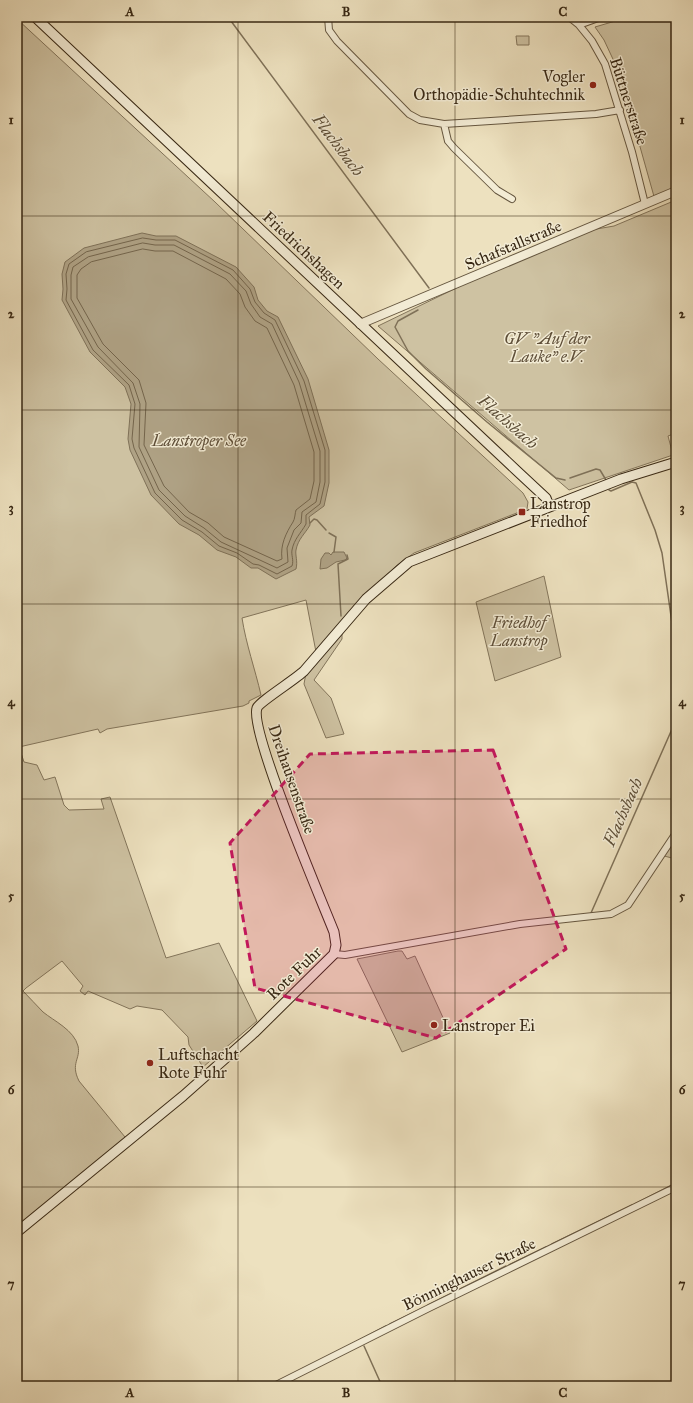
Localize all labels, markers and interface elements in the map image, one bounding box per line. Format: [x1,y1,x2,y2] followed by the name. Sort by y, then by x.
[125,4,135,20] text: A
[342,4,351,20] text: B
[559,4,568,20] text: C
[606,55,652,148] street label: Büttnerstraße
[413,67,586,104] place label: Vogler Orthopädie-Schuhtechnik
[588,80,598,90] marker: Vogler Orthopädie-Schuhtechnik
[307,109,368,180] water label: Flachsbach
[8,112,14,128] text: 1
[679,112,685,128] text: 1
[258,207,349,294] street label: Friedrichshagen
[462,216,564,274] street label: Schafstallstraße
[8,306,15,322] text: 2
[679,306,686,322] text: 2
[504,329,591,366] park label: GV "Auf der Lauke" e.V.
[473,390,542,454] water label: Flachsbach
[151,431,247,451] park label: Lanstroper See
[530,494,591,531] place label: Lanstrop Friedhof
[8,500,14,516] text: 3
[679,500,685,516] text: 3
[517,507,527,517] marker: Lanstrop Friedhof
[489,613,551,651] park label: Friedhof Lanstrop
[7,694,15,710] text: 4
[678,694,686,710] text: 4
[264,722,320,836] street label: Dreihausenstraße
[598,775,647,850] water label: Flachsbach
[8,888,15,904] text: 5
[679,888,686,904] text: 5
[263,942,325,1004] street label: Rote Fuhr
[442,1016,535,1035] place label: Lanstroper Ei
[429,1020,439,1030] marker: Lanstroper Ei
[158,1045,239,1082] place label: Luftschacht Rote Fuhr
[145,1058,155,1068] marker: Luftschacht Rote Fuhr
[8,1082,16,1098] text: 6
[679,1082,687,1098] text: 6
[400,1233,539,1315] street label: Bönninghauser Straße
[8,1276,15,1292] text: 7
[679,1276,686,1292] text: 7
[125,1385,135,1401] text: A
[342,1385,351,1401] text: B
[559,1385,568,1401] text: C

